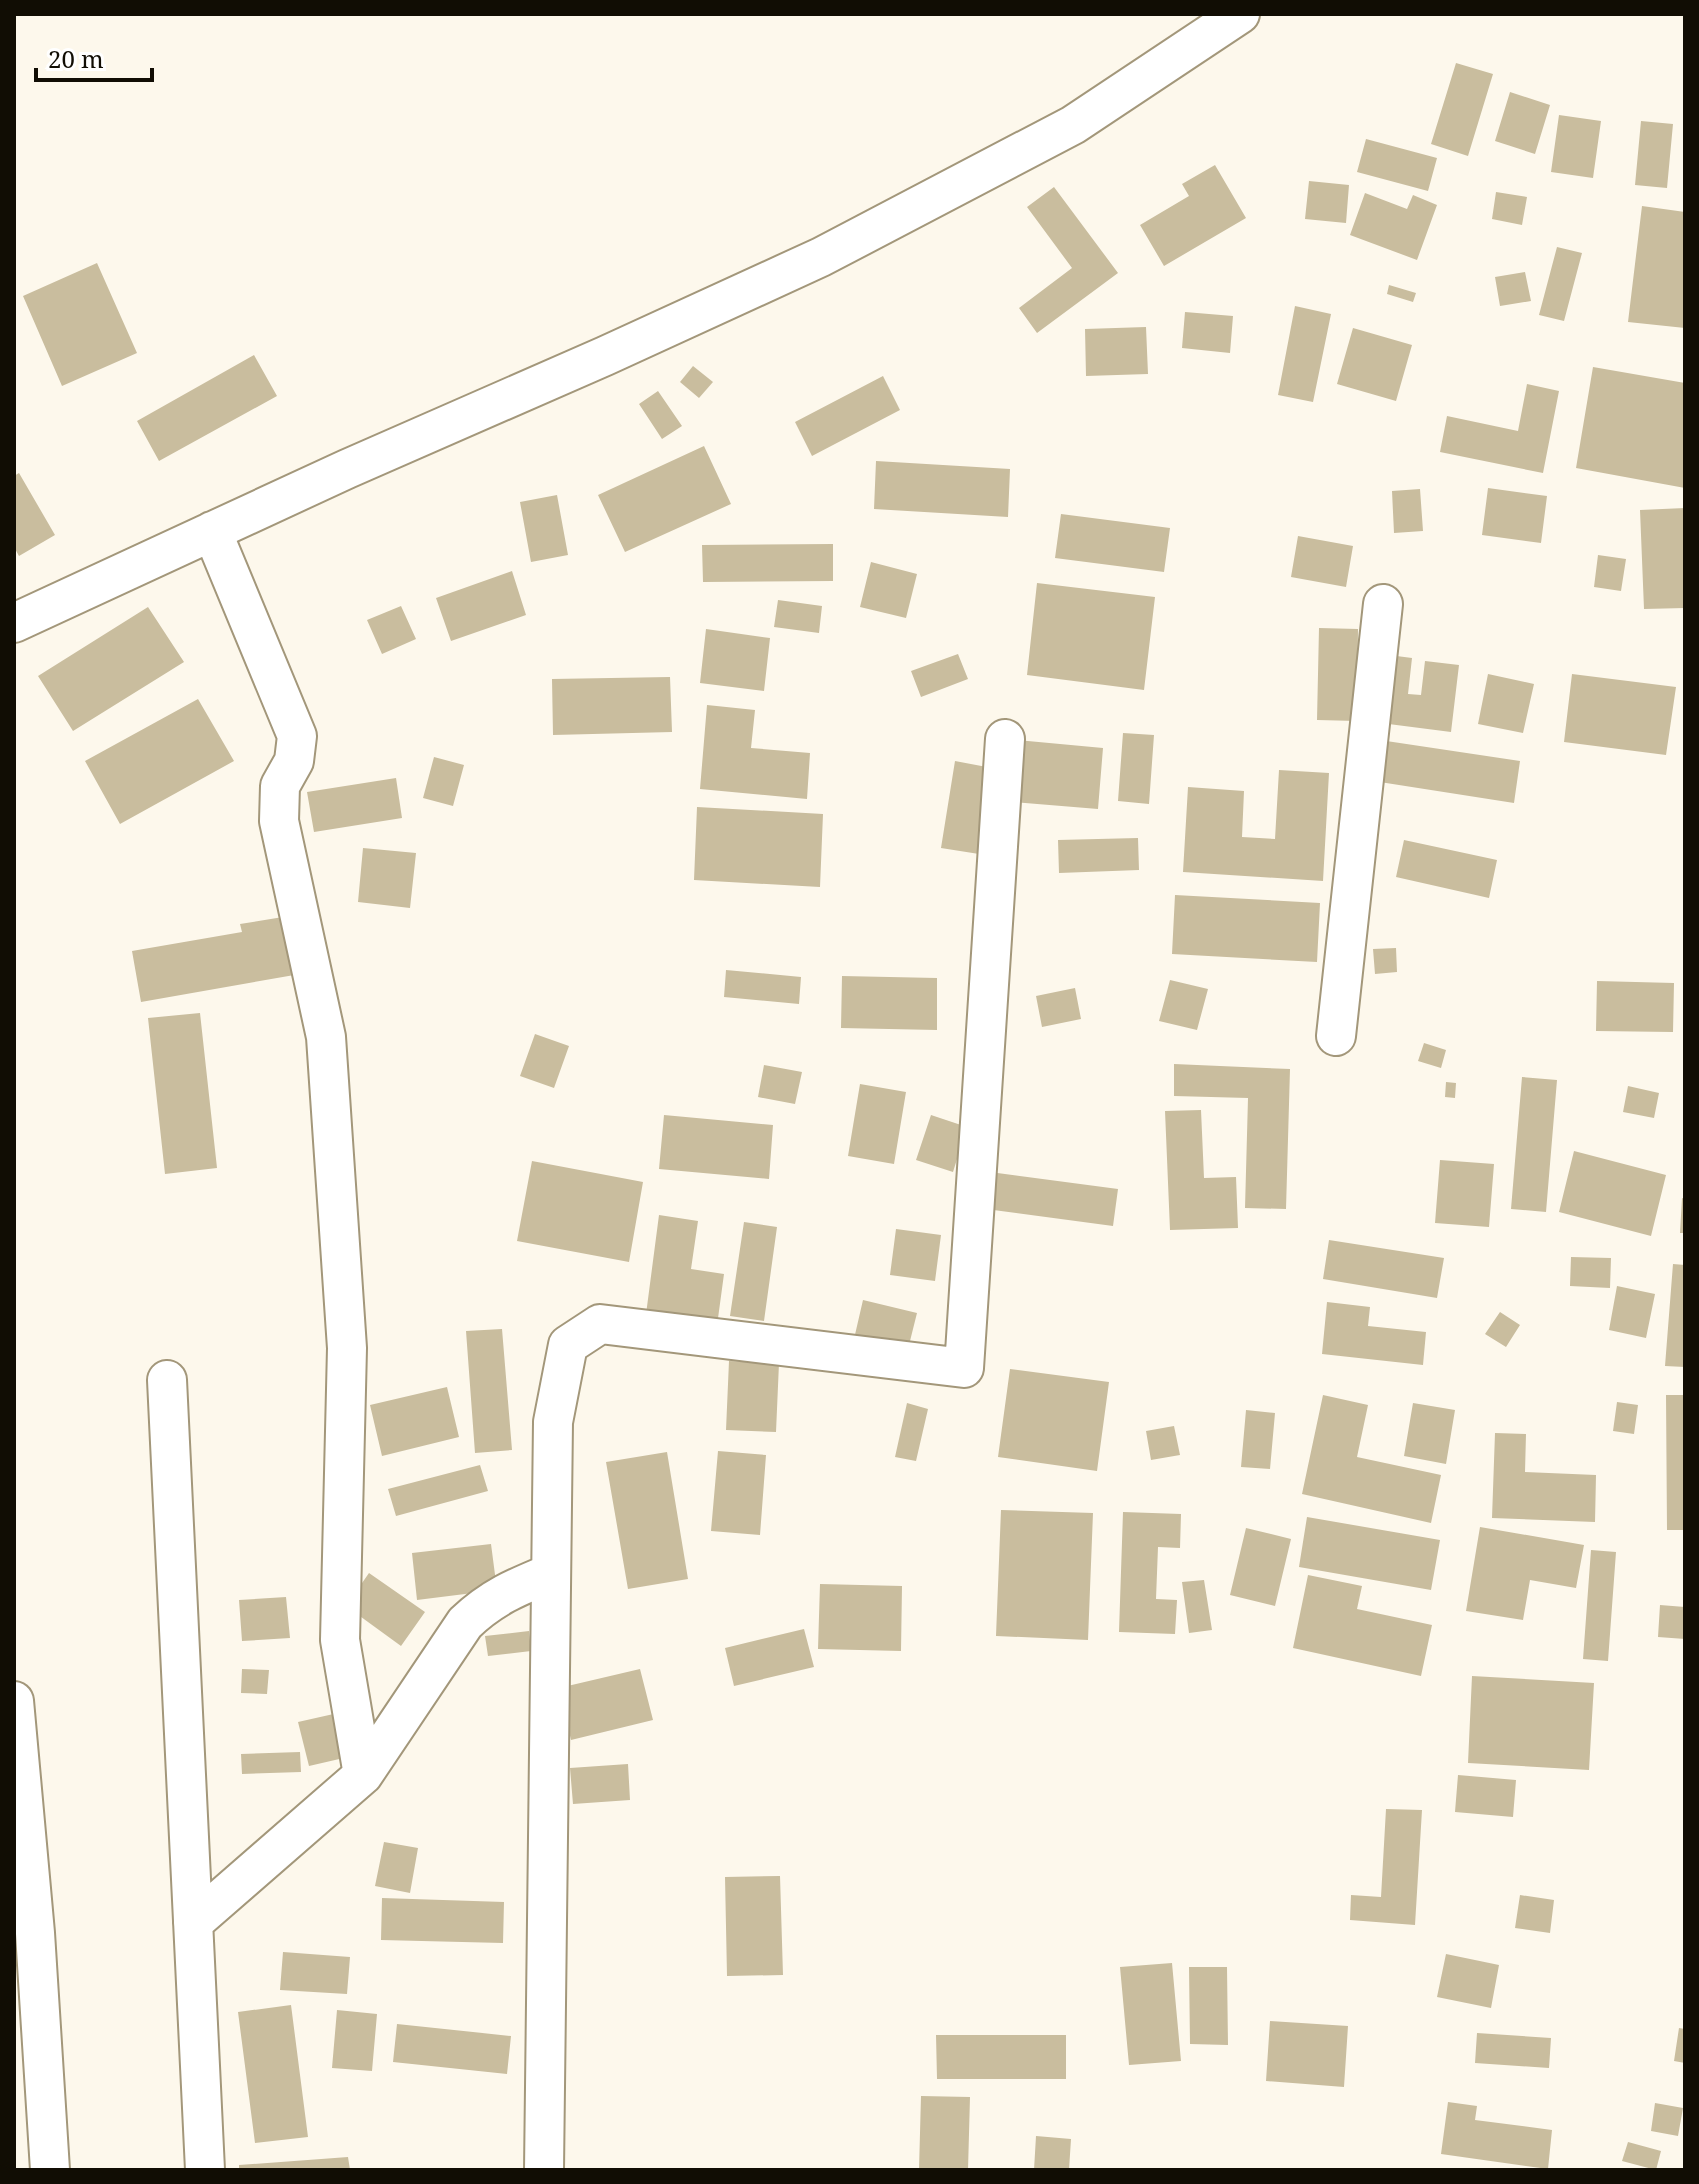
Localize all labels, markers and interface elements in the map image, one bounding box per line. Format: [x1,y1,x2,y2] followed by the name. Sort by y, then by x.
[36,32,152,82] scale bar
[48,42,104,75] text: 20 m

